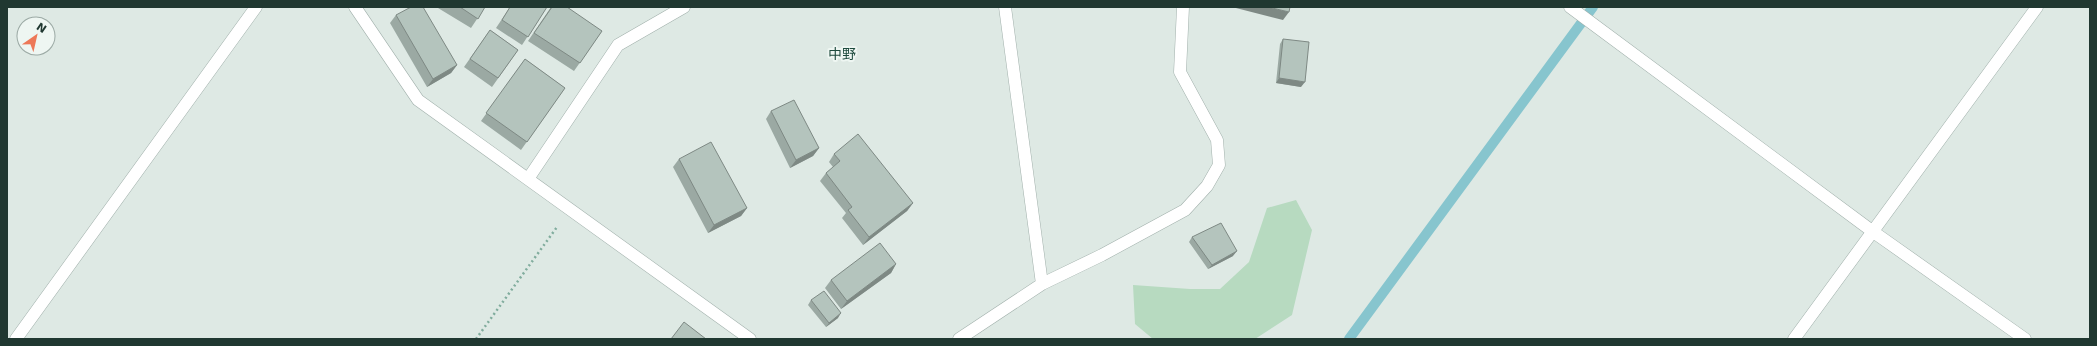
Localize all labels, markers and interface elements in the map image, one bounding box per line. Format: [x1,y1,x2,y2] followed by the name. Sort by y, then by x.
[16,16,56,56] north arrow
[34,20,49,36] text: N
[828,46,856,62] district label: 中野

